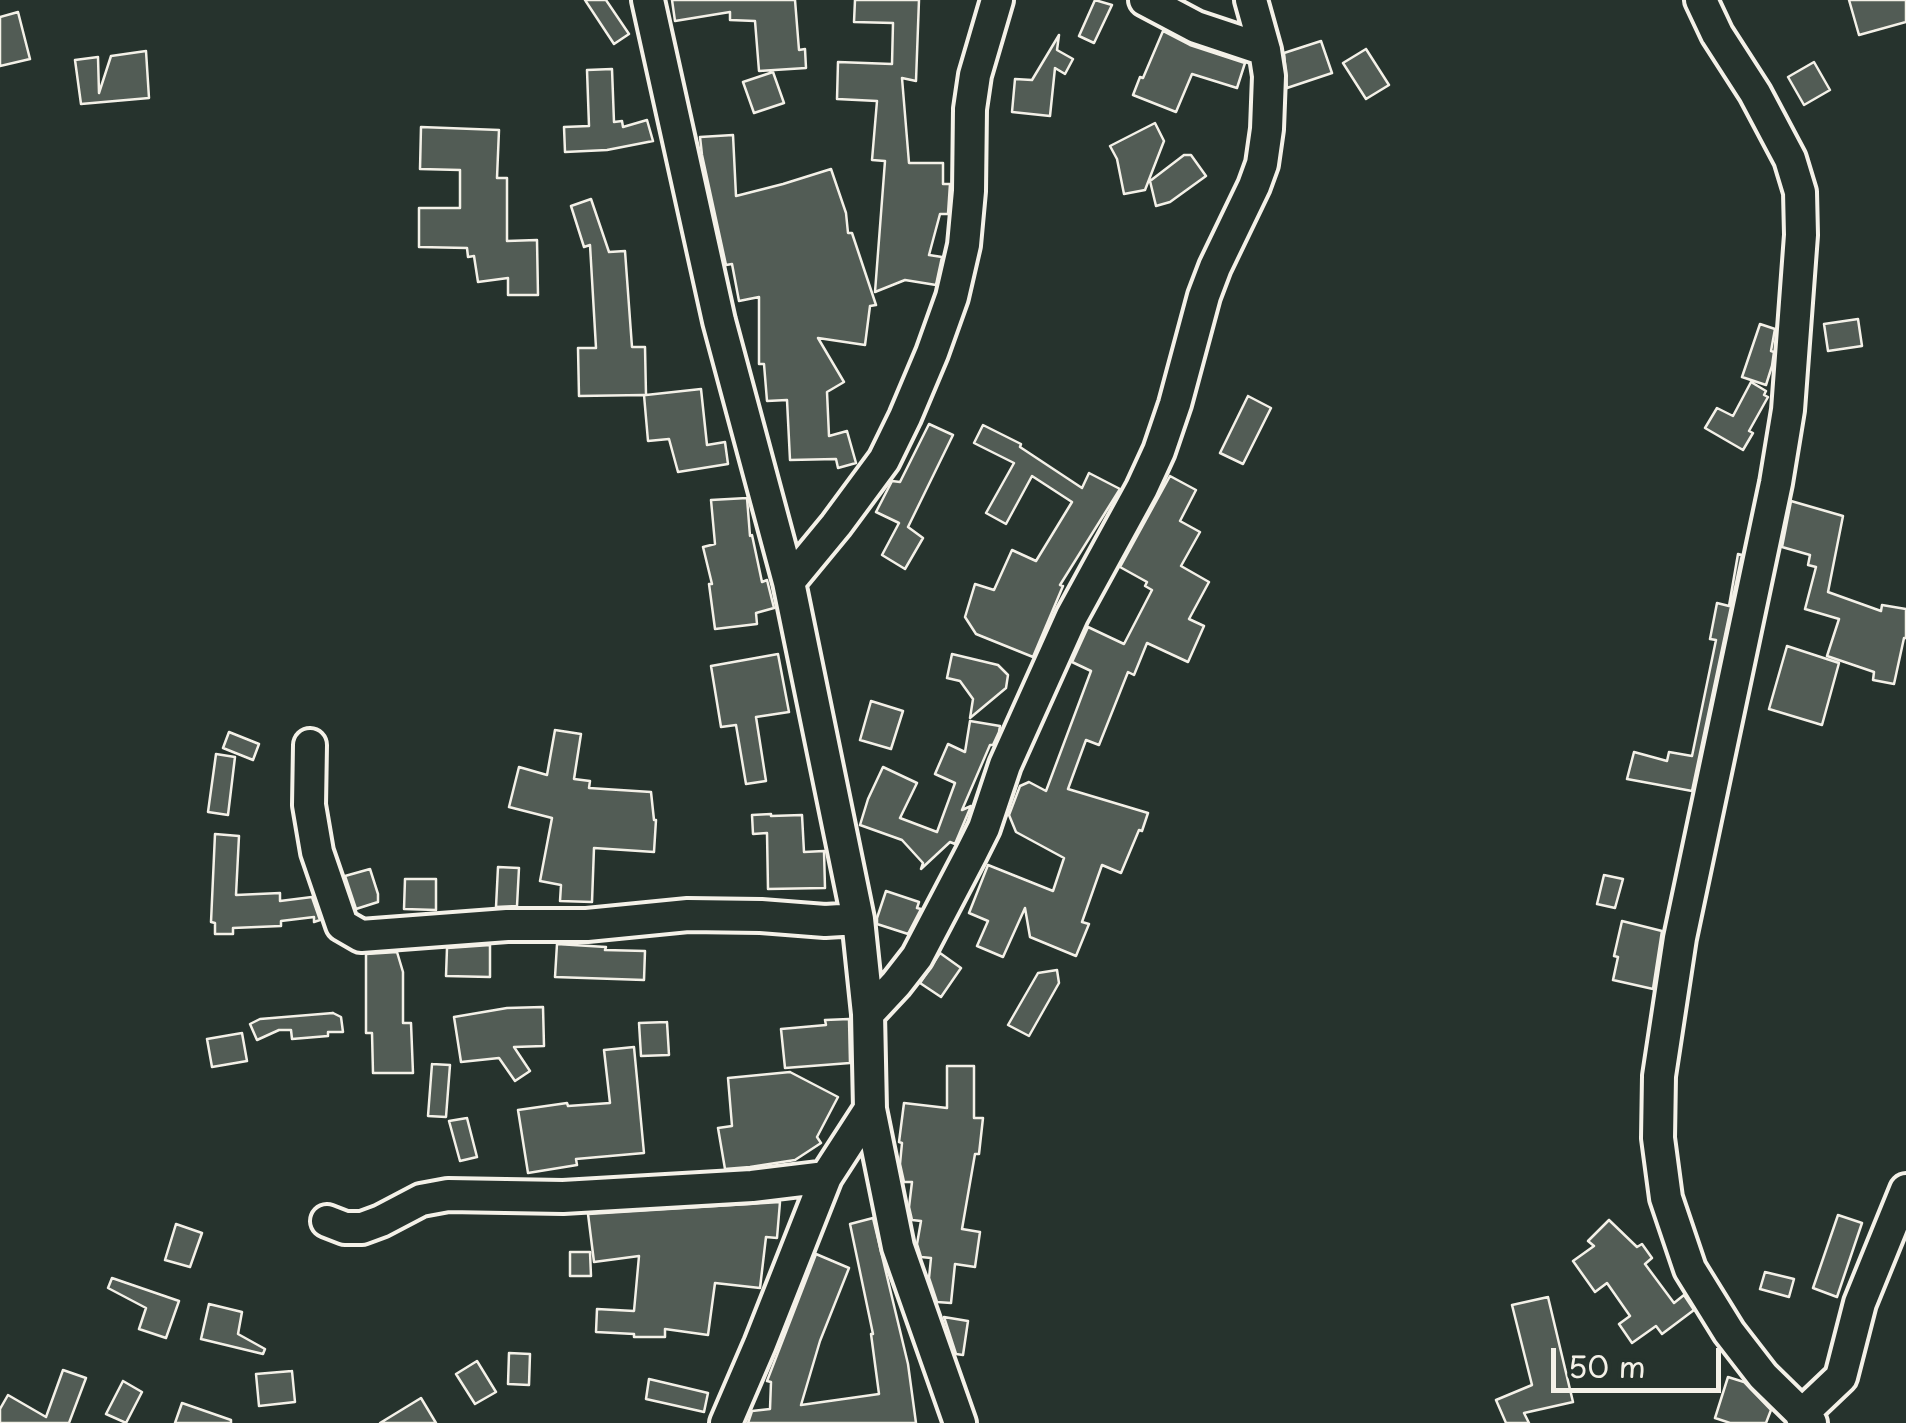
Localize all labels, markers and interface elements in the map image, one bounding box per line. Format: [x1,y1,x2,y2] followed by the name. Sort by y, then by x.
[1556,1328,1726,1390] scale bar
[1568,1343,1646,1388] text: 50 m

